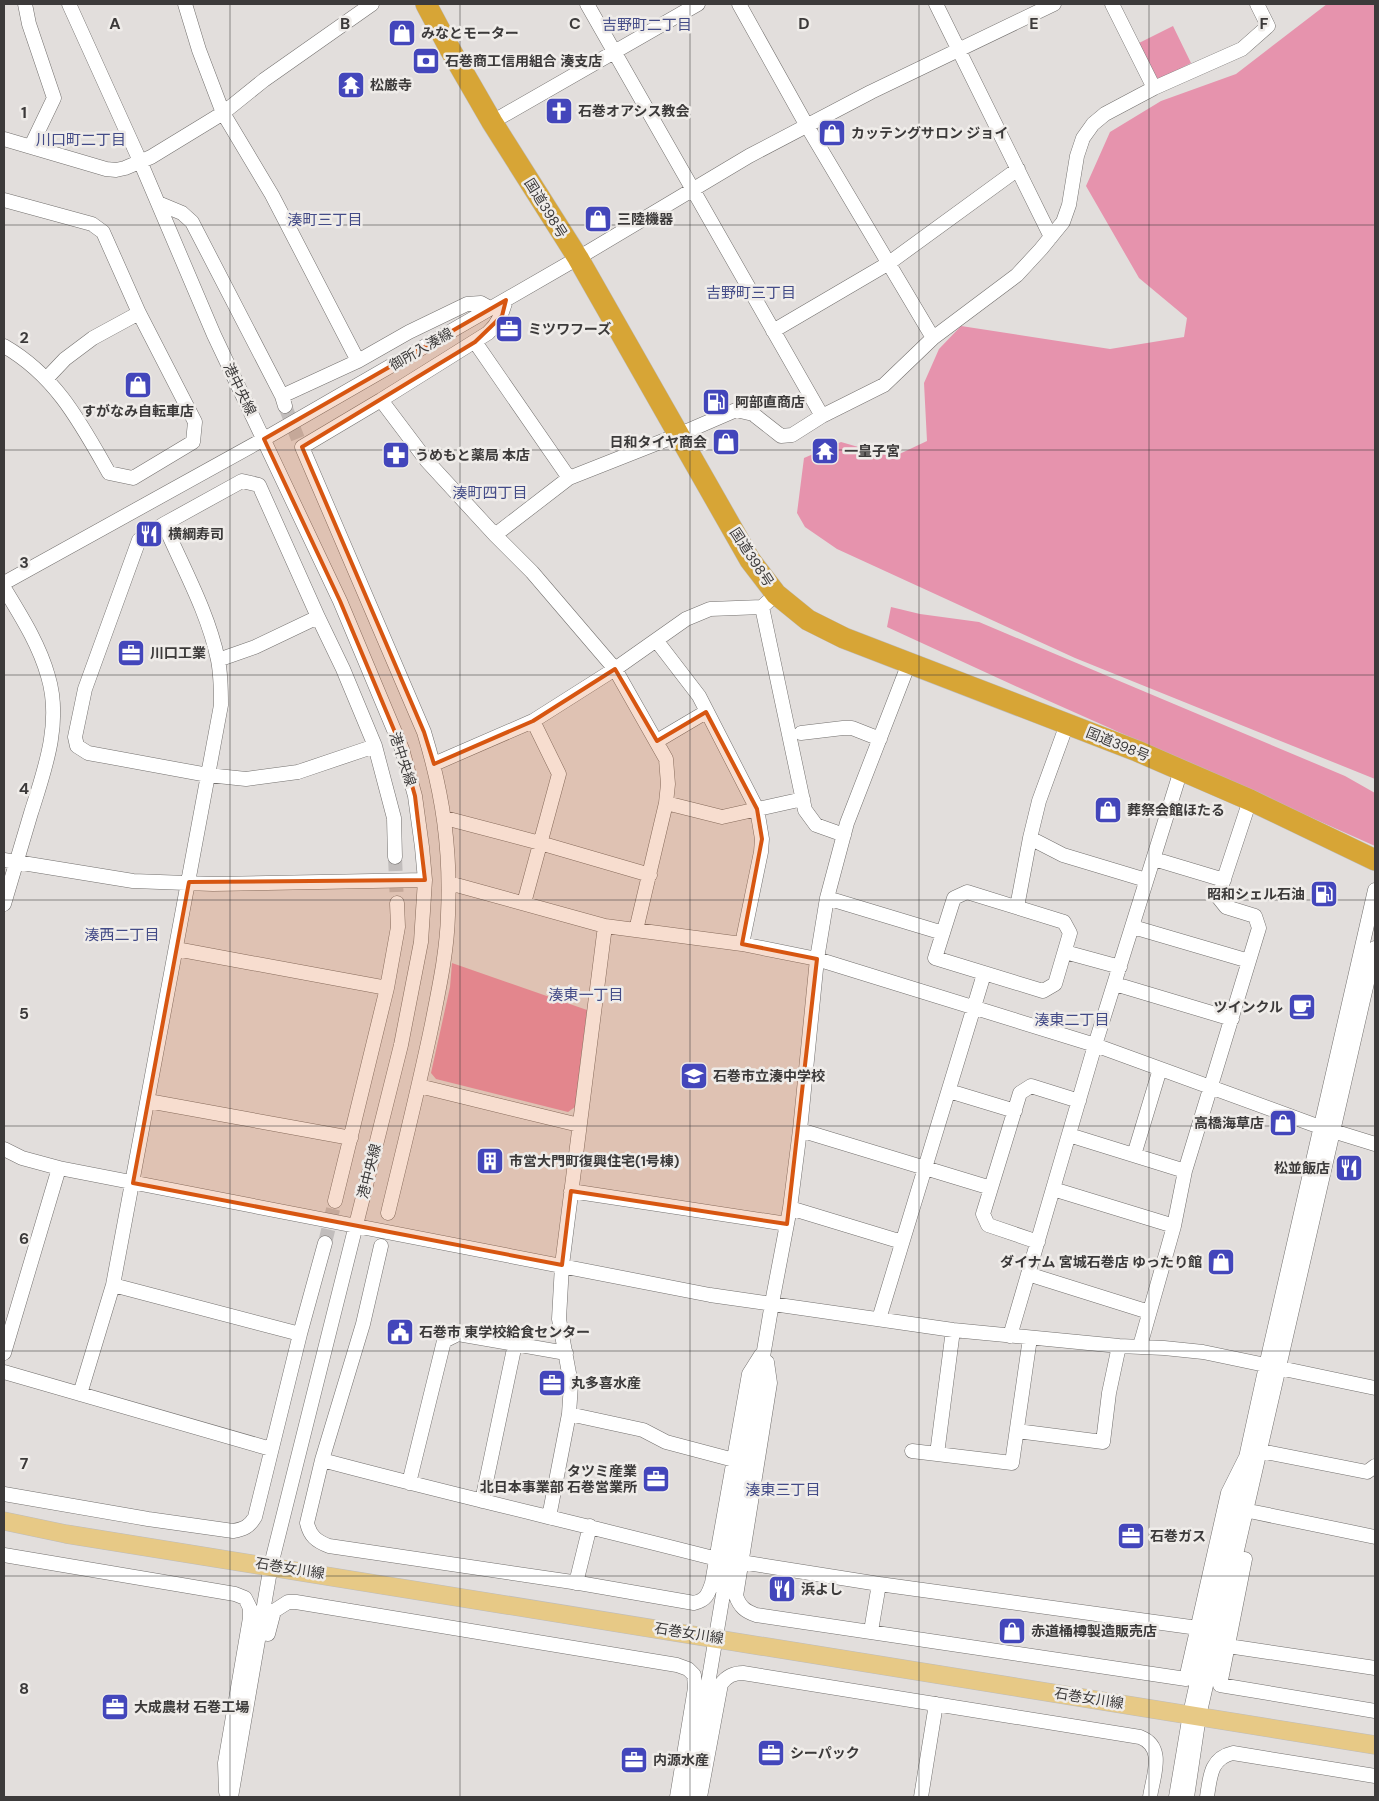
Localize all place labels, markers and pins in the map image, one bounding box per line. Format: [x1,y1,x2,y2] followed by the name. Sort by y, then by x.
[387,18,417,48] shop icon: みなとモーター
[421,24,519,42] place label: みなとモーター
[411,46,441,76] bank icon: 石巻商工信用組合 湊支店
[445,52,602,70] place label: 石巻商工信用組合 湊支店
[336,70,366,100] temple icon: 松厳寺
[370,76,412,94] place label: 松厳寺
[544,96,574,126] church icon: 石巻オアシス教会
[578,102,689,120] place label: 石巻オアシス教会
[817,118,847,148] shop icon: カッテングサロン ジョイ
[851,124,1008,142] place label: カッテングサロン ジョイ
[583,204,613,234] shop icon: 三陸機器
[617,210,674,228] place label: 三陸機器
[494,314,524,344] office icon: ミツワフーズ
[528,320,611,338] place label: ミツワフーズ
[123,370,153,400] shop icon: すがなみ自転車店
[701,387,731,417] fuel station icon: 阿部直商店
[735,393,805,411] place label: 阿部直商店
[82,402,194,420] place label: すがなみ自転車店
[711,427,741,457] shop icon: 日和タイヤ商会
[609,433,707,451] place label: 日和タイヤ商会
[810,436,840,466] temple icon: 一皇子宮
[381,440,411,470] pharmacy icon: うめもと薬局 本店
[844,442,900,460] place label: 一皇子宮
[415,446,530,464] place label: うめもと薬局 本店
[134,519,164,549] restaurant icon: 横綱寿司
[168,525,224,543] place label: 横綱寿司
[116,638,146,668] office icon: 川口工業
[150,644,206,662] place label: 川口工業
[1093,795,1123,825] shop icon: 葬祭会館ほたる
[1127,801,1225,819] place label: 葬祭会館ほたる
[1309,879,1339,909] fuel station icon: 昭和シェル石油
[1207,885,1305,903] place label: 昭和シェル石油
[1287,992,1317,1022] cafe icon: ツインクル
[1213,998,1283,1016] place label: ツインクル
[679,1061,709,1091] school or university icon: 石巻市立湊中学校
[713,1067,825,1085] place label: 石巻市立湊中学校
[1268,1108,1298,1138] shop icon: 高橋海草店
[1194,1114,1264,1132] place label: 高橋海草店
[475,1146,505,1176] building icon: 市営大門町復興住宅(1号棟)
[509,1152,680,1170] place label: 市営大門町復興住宅(1号棟)
[1334,1153,1364,1183] restaurant icon: 松並飯店
[1274,1159,1330,1177] place label: 松並飯店
[1206,1247,1236,1277] shop icon: ダイナム 宮城石巻店 ゆったり館
[1000,1253,1202,1271] place label: ダイナム 宮城石巻店 ゆったり館
[385,1317,415,1347] public building icon: 石巻市 東学校給食センター
[419,1323,590,1341] place label: 石巻市 東学校給食センター
[537,1368,567,1398] office icon: 丸多喜水産
[571,1374,641,1392] place label: 丸多喜水産
[480,1462,637,1496] place label: タツミ産業 北日本事業部 石巻営業所
[641,1464,671,1494] office icon: タツミ産業 北日本事業部 石巻営業所
[1116,1521,1146,1551] office icon: 石巻ガス
[1150,1527,1206,1545] place label: 石巻ガス
[767,1574,797,1604] restaurant icon: 浜よし
[801,1580,843,1598] place label: 浜よし
[997,1616,1027,1646] shop icon: 赤道桶樽製造販売店
[1031,1622,1157,1640] place label: 赤道桶樽製造販売店
[100,1692,130,1722] office icon: 大成農材 石巻工場
[134,1698,249,1716] place label: 大成農材 石巻工場
[756,1738,786,1768] office icon: シーパック
[790,1744,860,1762] place label: シーパック
[619,1745,649,1775] office icon: 内源水産
[653,1751,709,1769] place label: 内源水産

